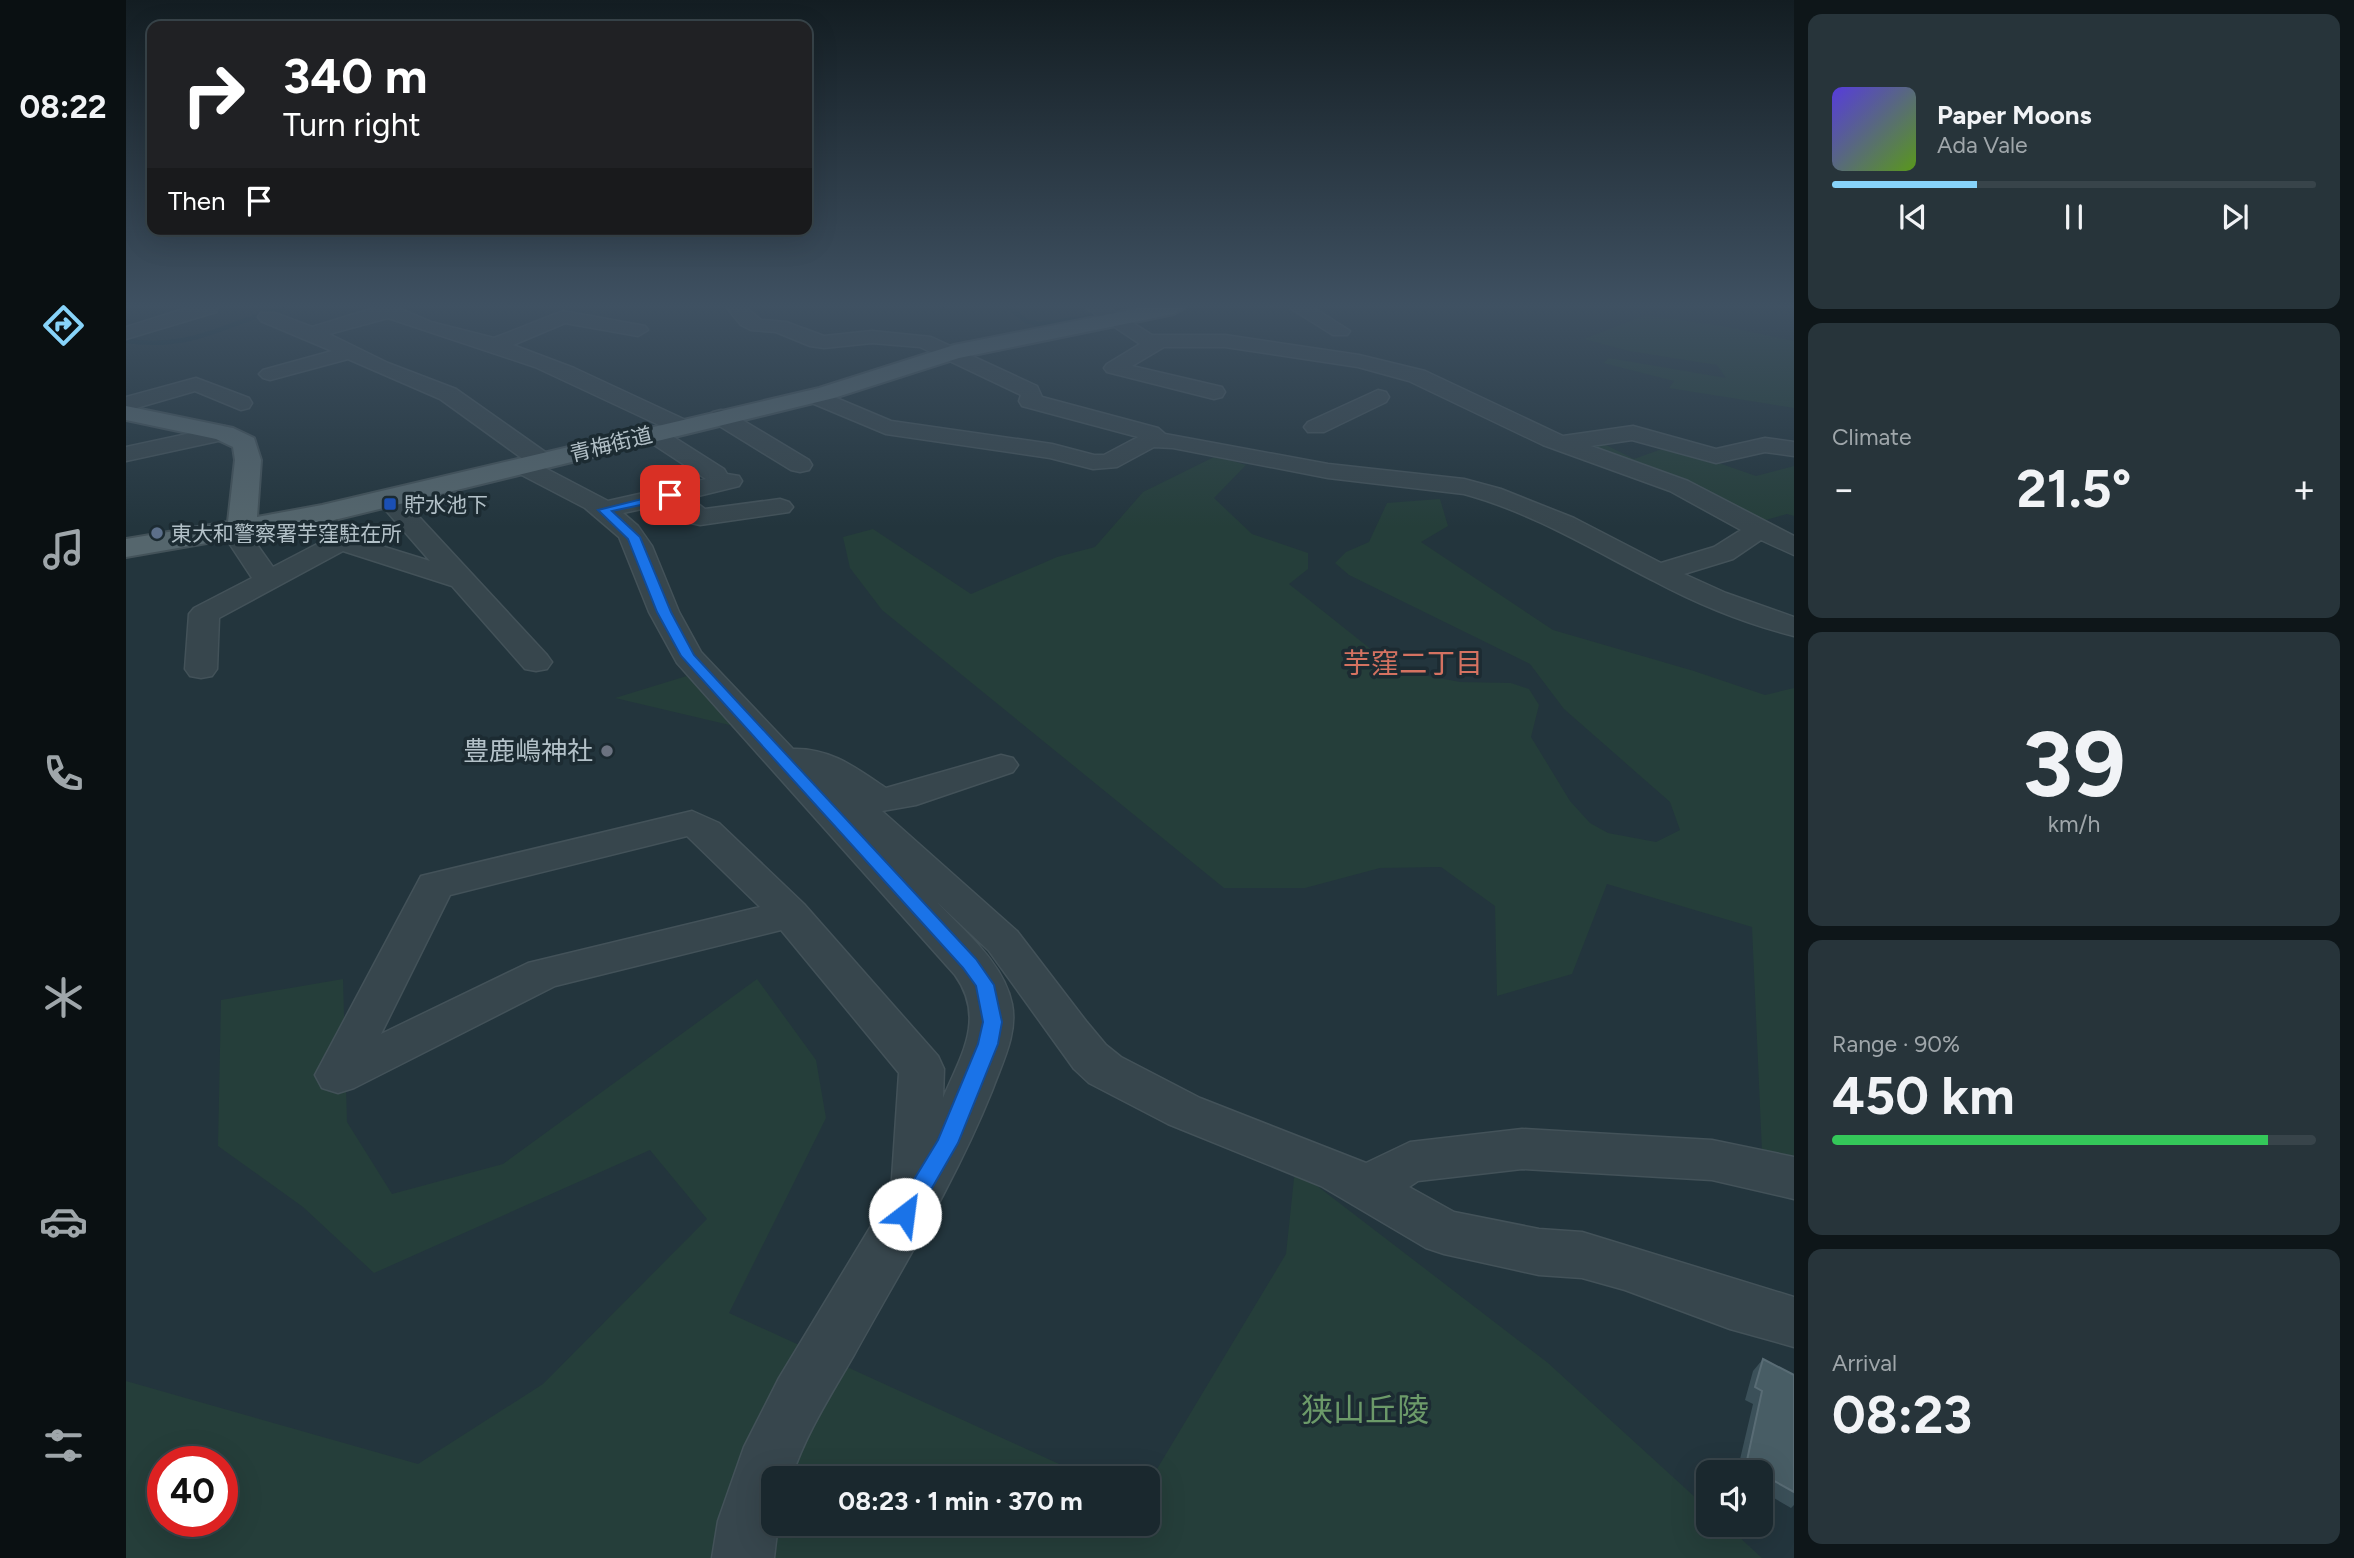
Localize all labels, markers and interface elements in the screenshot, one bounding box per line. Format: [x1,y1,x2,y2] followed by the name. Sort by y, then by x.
[283,46,427,105] text: 340 m
[168,49,259,140] icon: right
[19,88,107,126] text: 08:22
[1937,99,2092,131] text: Paper Moons
[283,106,421,144] text: Turn right
[1937,131,2028,159] text: Ada Vale
[240,182,278,220] icon: arrive
[168,185,226,217] text: Then
[1894,198,1932,236] icon: previous
[2055,198,2093,236] icon: pause
[2216,198,2254,236] icon: next
[39,301,88,350] icon: directions
[567,422,655,466] street label: 青梅街道
[1832,423,1911,451] text: Climate
[2017,458,2131,520] text: 21.5°
[640,465,700,525] pin
[1832,466,1856,512] text: −
[2292,466,2316,512] text: +
[651,476,689,514] icon: arrive
[404,492,488,517] place label: 貯水池下
[382,496,398,512] marker: 貯水池下
[171,521,402,546] place label: 東大和警察署芋窪駐在所
[39,525,88,574] icon: music
[149,525,165,541] marker: 東大和警察署芋窪駐在所
[1343,646,1483,680] district label: 芋窪二丁目
[2022,710,2126,819] text: 39
[463,735,593,767] place label: 豊鹿嶋神社
[599,743,615,759] marker: 豊鹿嶋神社
[39,749,88,798] icon: phone
[2048,810,2100,838] text: km/h
[39,973,88,1022] icon: climate
[1832,1030,1960,1058] text: Range · 90%
[1832,1065,2015,1127] text: 450 km
[868,1177,942,1251] position arrow
[39,1197,88,1246] icon: car
[1832,1349,1897,1377] text: Arrival
[1832,1384,1972,1446] text: 08:23
[1301,1391,1429,1429] park label: 狭山丘陵
[39,1421,88,1470] icon: filters
[147,1446,238,1537] speed limit sign: 40
[1696,1460,1773,1537] map controls
[1696,1460,1773,1537] button: sound
[838,1485,1083,1517] text: 08:23 · 1 min · 370 m

